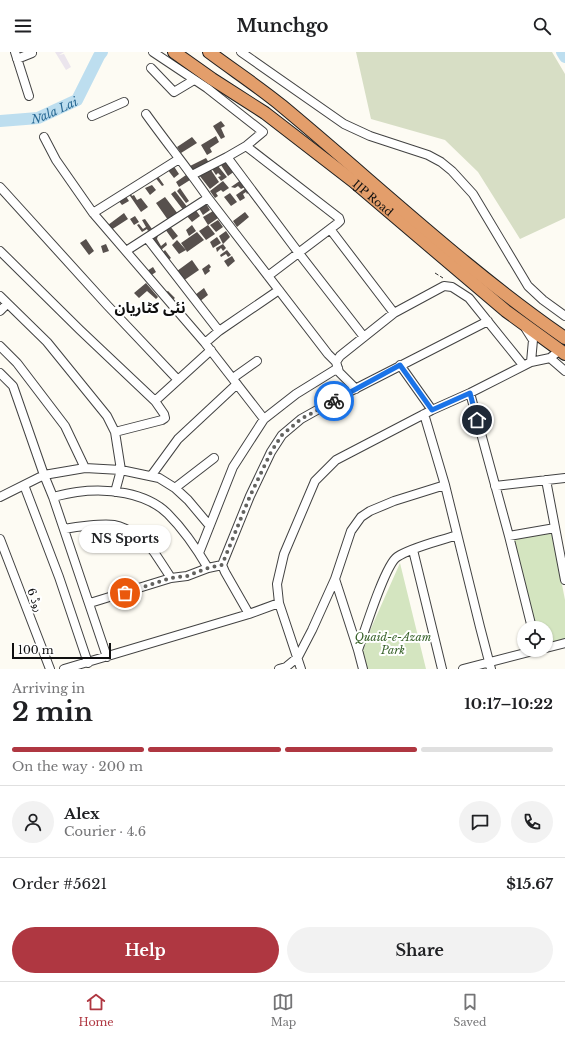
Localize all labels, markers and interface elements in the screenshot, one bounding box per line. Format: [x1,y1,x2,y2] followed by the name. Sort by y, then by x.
[12,15,34,37] icon: menu
[237,15,328,37] text: Munchgo
[531,15,553,37] icon: search
[30,93,81,126] water label: Nala Lai
[350,177,396,219] street label: IJP Road
[114,298,186,317] district label: نئی کٹاریان
[314,381,354,421] courier
[323,390,345,412] icon: bike
[460,403,494,437] pin
[466,409,488,431] icon: home
[79,525,171,553] callout: NS Sports
[91,530,159,547] text: NS Sports
[108,576,142,610] pin
[114,582,136,604] icon: bag
[24,586,46,614] street label: روڈ 6
[517,621,553,657] map controls
[517,621,553,657] button: locate
[355,630,432,657] park label: Quaid-e-Azam Park
[12,641,111,660] scale bar
[18,643,54,657] text: 100 m
[12,680,85,697] text: Arriving in
[464,694,553,713] text: 10:17–10:22
[12,696,93,728] text: 2 min
[12,758,143,775] text: On the way · 200 m
[12,801,54,843] button: person
[459,801,501,843] button: chat
[511,801,553,843] button: phone
[64,804,100,823] text: Alex
[64,823,146,840] text: Courier · 4.6
[12,874,107,893] text: Order #5621
[506,874,553,893] text: $15.67
[12,927,279,973] button: Help
[287,927,553,973] button: Share
[79,991,114,1029] tab: Home
[271,991,296,1029] tab: Map
[453,991,486,1029] tab: Saved

